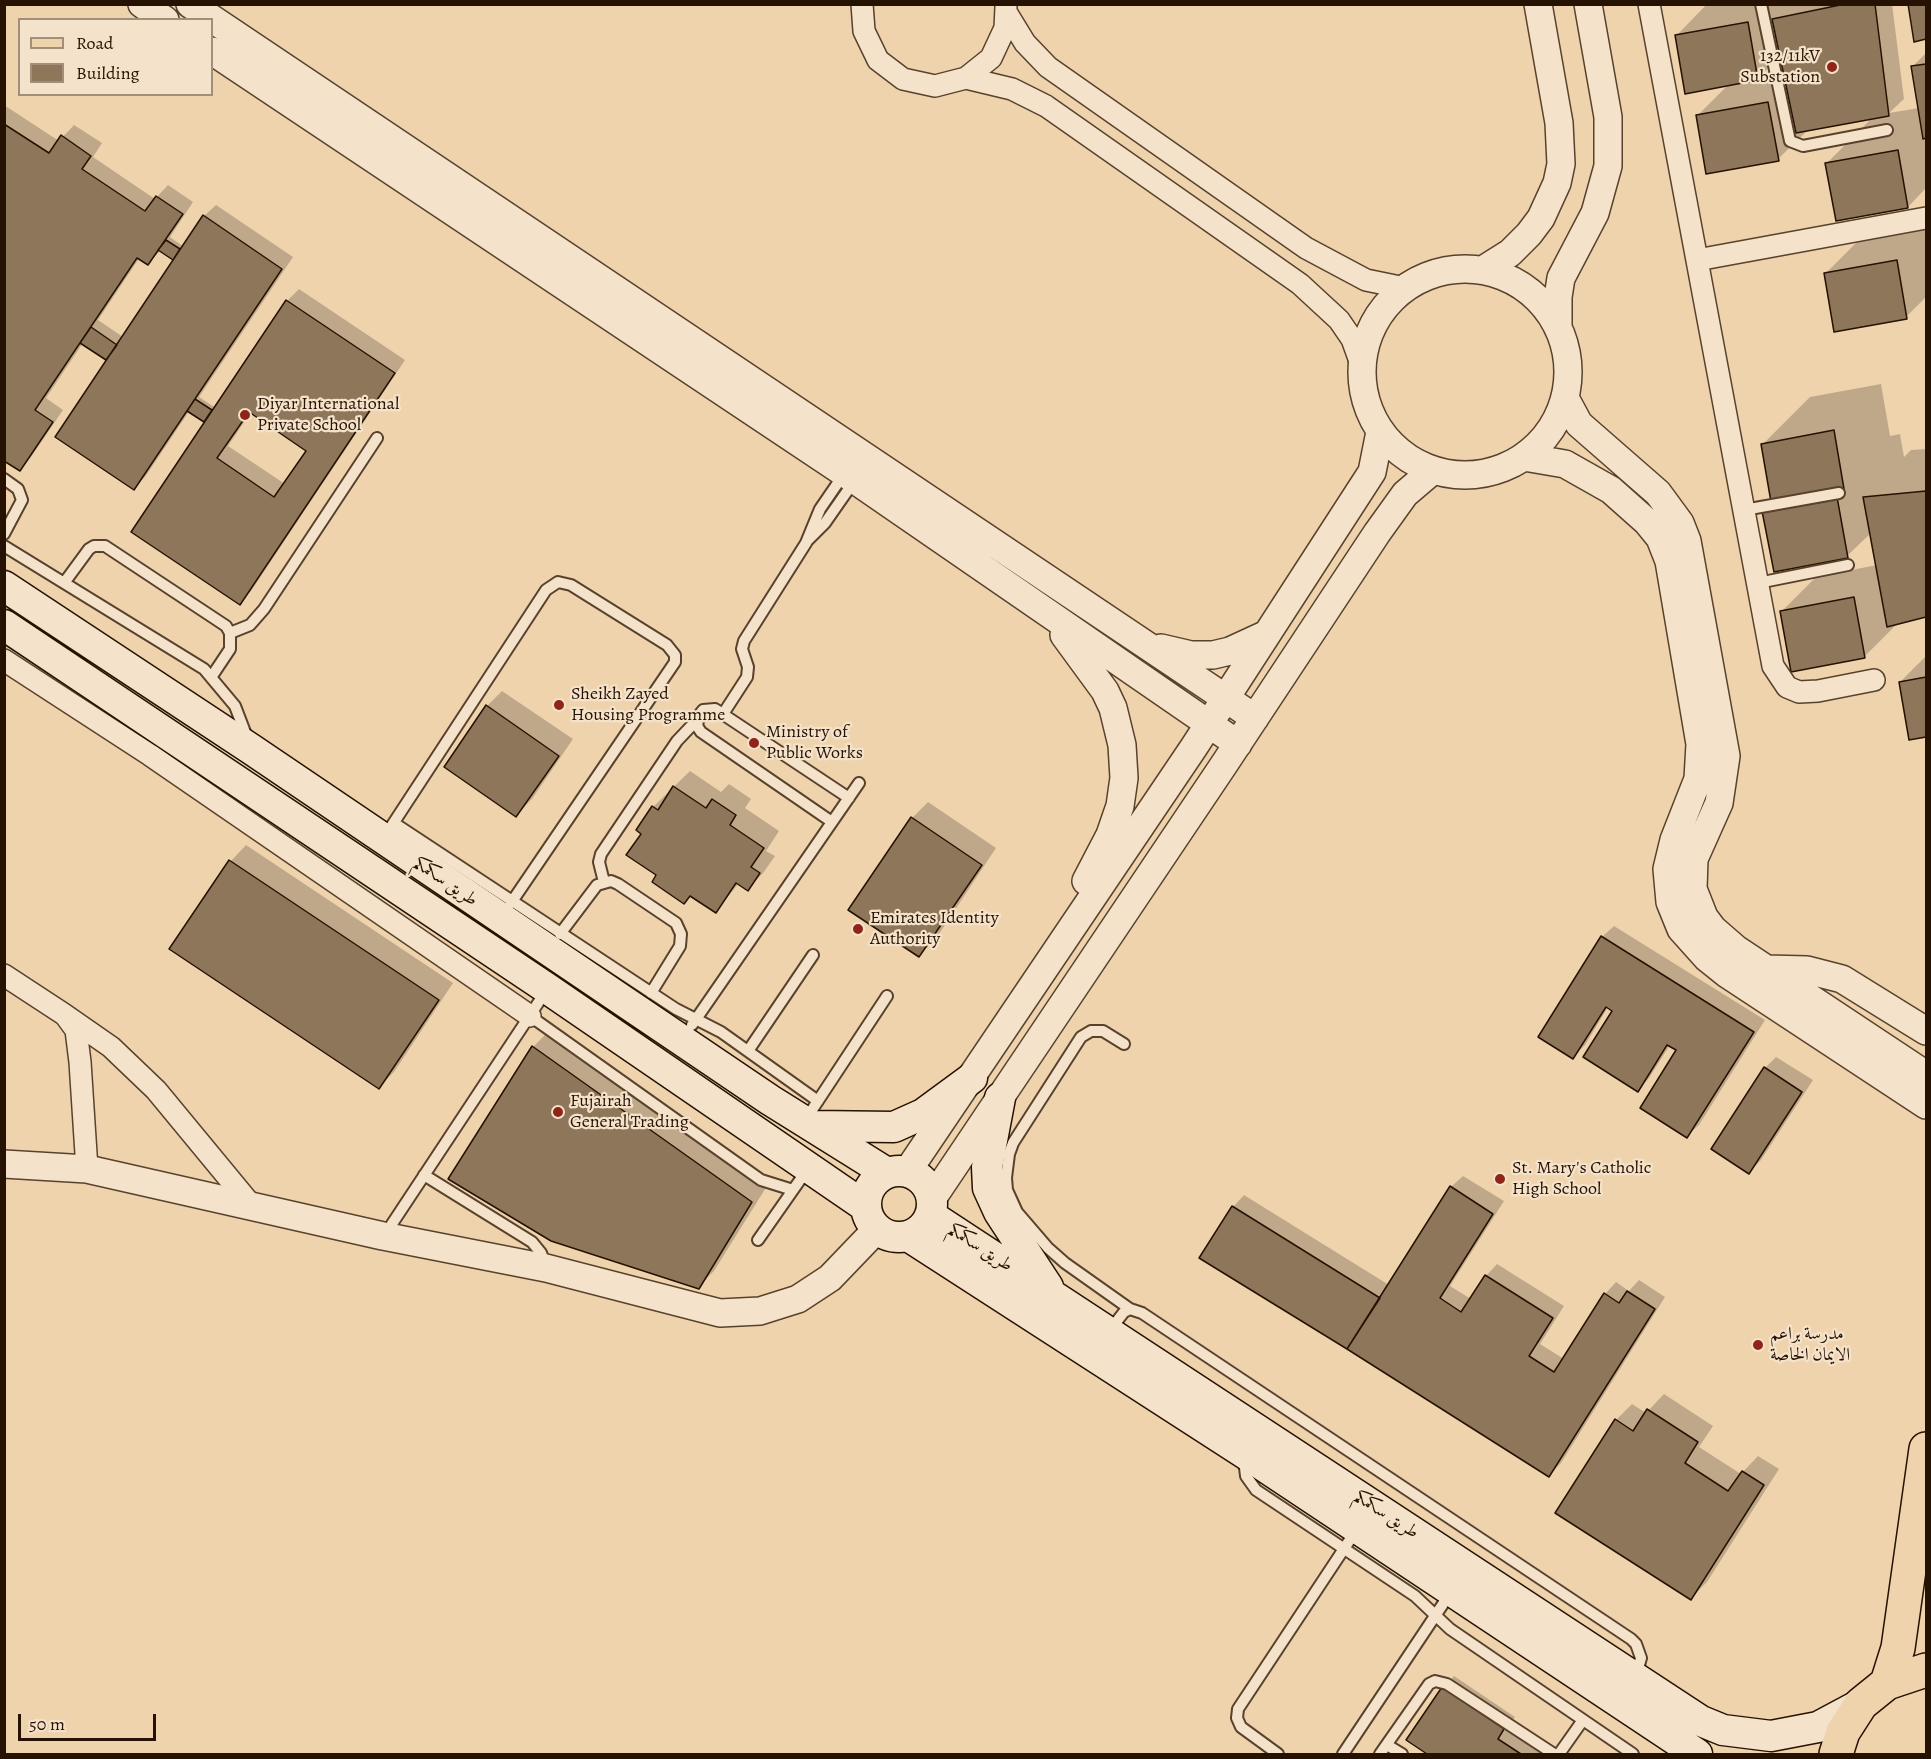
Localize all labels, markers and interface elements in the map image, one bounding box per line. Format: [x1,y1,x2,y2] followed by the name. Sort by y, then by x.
[18,18,213,96] legend
[76,31,113,55] text: Road
[1740,46,1820,88] place label: 132/11kV Substation
[1825,60,1839,74] marker: 132/11kV Substation
[76,61,140,85] text: Building
[257,394,399,436] place label: Diyar International Private School
[238,408,252,422] marker: Diyar International Private School
[571,684,725,726] place label: Sheikh Zayed Housing Programme
[552,698,566,712] marker: Sheikh Zayed Housing Programme
[766,722,863,764] place label: Ministry of Public Works
[747,736,761,750] marker: Ministry of Public Works
[409,853,481,911] street label: طريق سكمكم
[870,908,999,950] place label: Emirates Identity Authority
[851,922,865,936] marker: Emirates Identity Authority
[570,1091,689,1134] place label: Fujairah General Trading
[551,1105,565,1119] marker: Fujairah General Trading
[1512,1158,1651,1200] place label: St. Mary's Catholic High School
[1493,1172,1507,1186] marker: St. Mary's Catholic High School
[943,1219,1017,1277] street label: طريق سكمكم
[1770,1324,1850,1366] place label: مدرسة براعم الايمان الخاصة
[1751,1338,1765,1352] marker: مدرسة براعم الايمان الخاصة
[1349,1486,1423,1544] street label: طريق سكمكم
[21,1702,159,1740] scale bar
[29,1712,65,1736] text: 50 m

